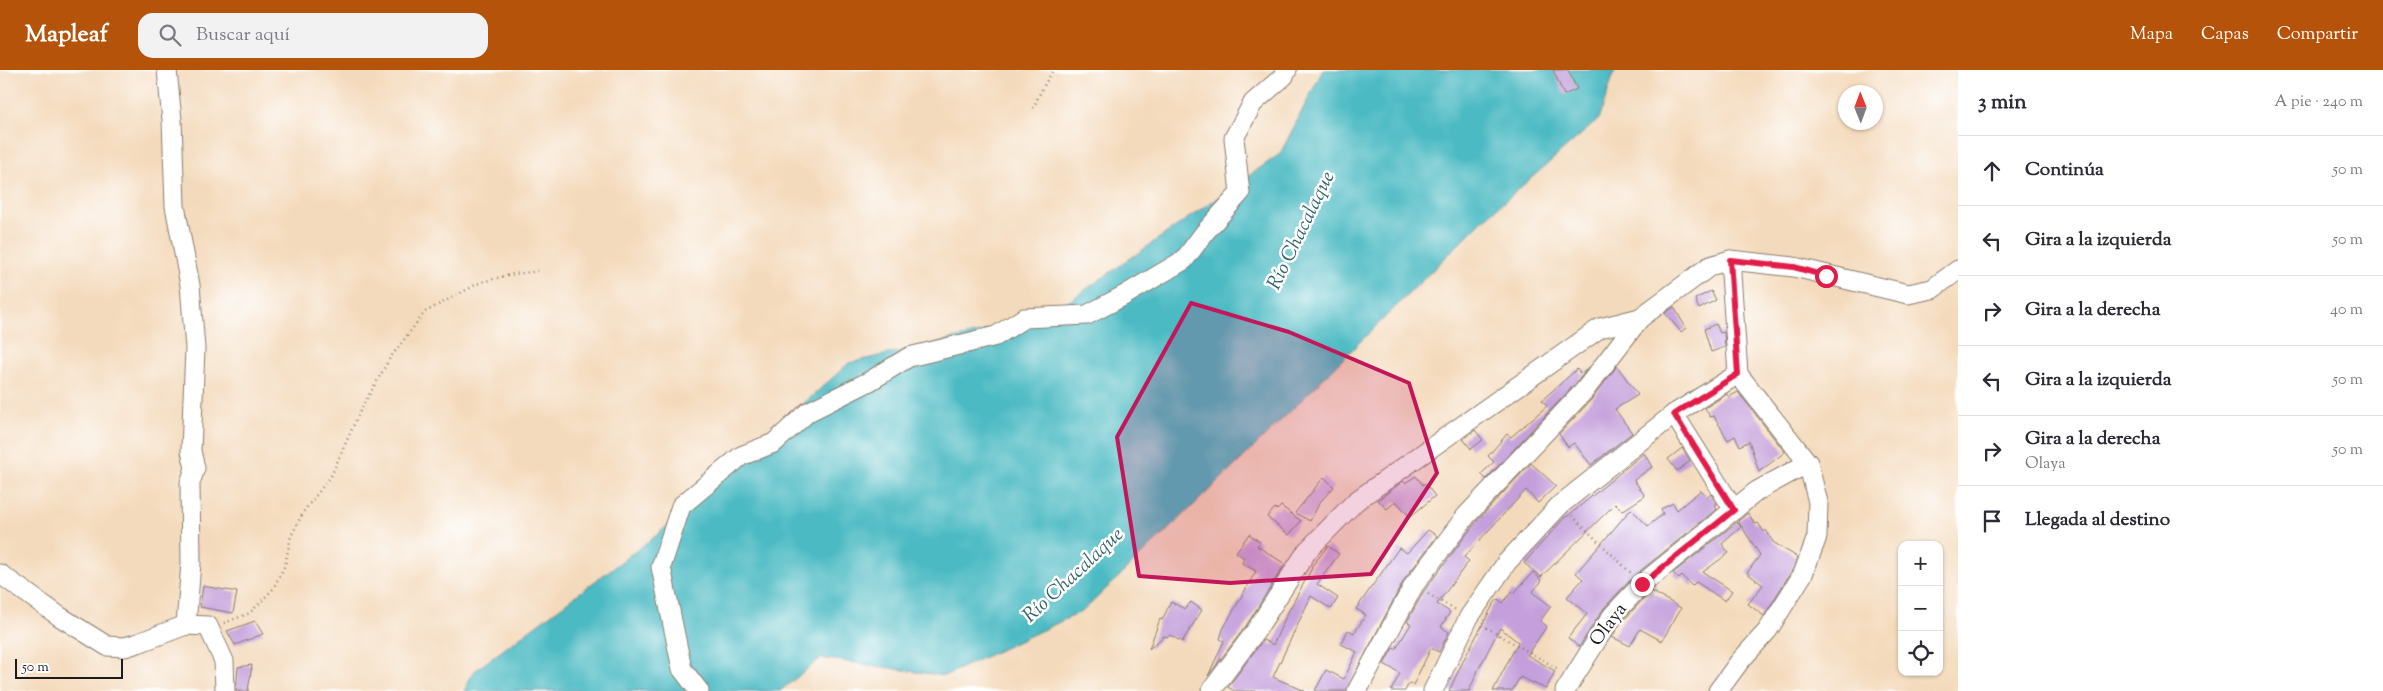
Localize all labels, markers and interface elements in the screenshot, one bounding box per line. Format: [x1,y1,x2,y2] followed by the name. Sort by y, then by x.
[138,13,488,58] search box
[25,18,108,52] text: Mapleaf
[156,21,184,49] icon: search
[196,22,290,49] text: Buscar aquí
[2130,22,2173,48] text: Mapa
[2201,22,2249,48] text: Capas
[2277,22,2358,48] text: Compartir
[1838,85,1883,130] north arrow
[1978,88,2027,118] text: 3 min
[2274,91,2363,114] text: A pie · 240 m
[1978,157,2006,185] icon: ahead
[2025,157,2104,184] text: Continúa
[2332,159,2363,182] text: 50 m
[1261,167,1343,295] water label: Río Chacalaque
[1978,227,2006,255] icon: left
[2025,227,2171,254] text: Gira a la izquierda
[2332,229,2363,252] text: 50 m
[1815,265,1838,288] route start
[1978,297,2006,325] icon: right
[2025,297,2160,324] text: Gira a la derecha
[2330,299,2363,322] text: 40 m
[1978,367,2006,395] icon: left
[2025,367,2171,394] text: Gira a la izquierda
[2332,369,2363,392] text: 50 m
[2025,426,2160,453] text: Gira a la derecha
[1978,437,2006,465] icon: right
[2332,439,2363,462] text: 50 m
[2025,453,2066,476] text: Olaya
[1978,507,2006,535] icon: arrive
[2025,507,2170,534] text: Llegada al destino
[1017,522,1131,630] water label: Río Chacalaque
[1898,541,1943,676] map controls
[1898,541,1943,586] button: +
[1631,573,1654,596] route end
[1898,586,1943,631] button: −
[1584,597,1634,652] street label: Olaya
[1898,631,1943,676] button: locate
[15,656,122,679] scale bar
[22,658,49,678] text: 50 m

